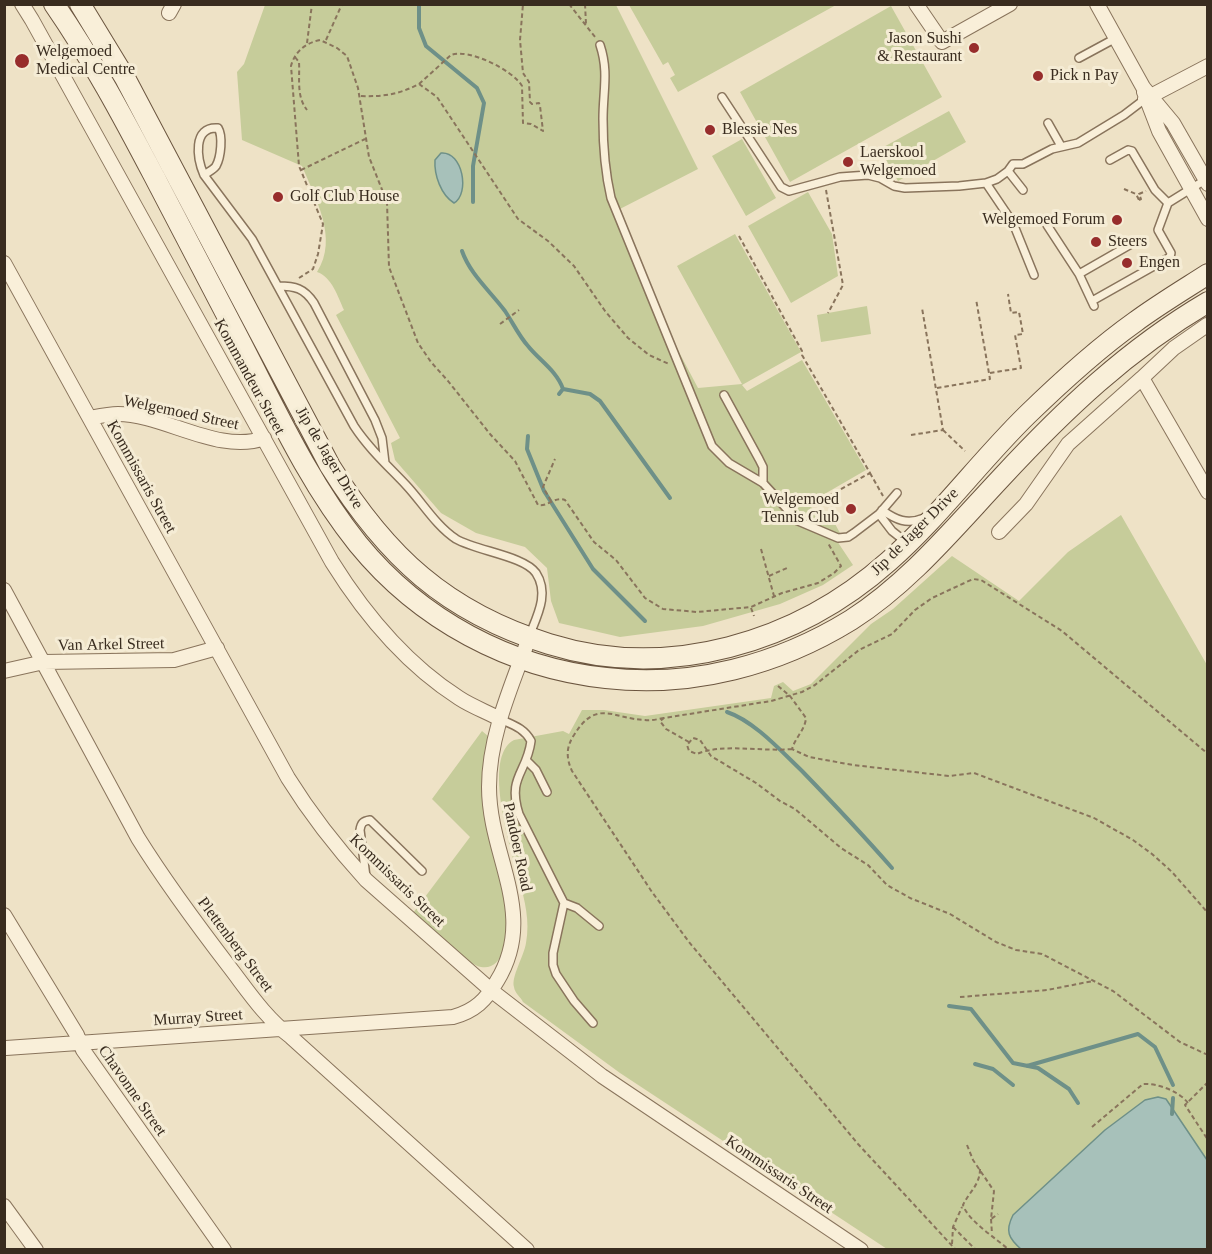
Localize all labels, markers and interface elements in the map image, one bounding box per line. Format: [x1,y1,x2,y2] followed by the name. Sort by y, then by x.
[877,29,962,67] place label: Jason Sushi & Restaurant
[967,41,981,55] marker: Jason Sushi & Restaurant
[36,42,135,80] place label: Welgemoed Medical Centre
[13,52,31,70] marker: Welgemoed Medical Centre
[1050,66,1118,86] place label: Pick n Pay
[1031,69,1045,83] marker: Pick n Pay
[722,120,797,140] place label: Blessie Nes
[703,123,717,137] marker: Blessie Nes
[860,143,936,181] place label: Laerskool Welgemoed
[841,155,855,169] marker: Laerskool Welgemoed
[290,187,399,207] place label: Golf Club House
[271,190,285,204] marker: Golf Club House
[982,210,1105,230] place label: Welgemoed Forum
[1110,213,1124,227] marker: Welgemoed Forum
[1108,232,1147,252] place label: Steers
[1089,235,1103,249] marker: Steers
[1139,253,1180,273] place label: Engen
[1120,256,1134,270] marker: Engen
[209,316,289,438] street label: Kommandeur Street
[122,391,240,435] street label: Welgemoed Street
[291,403,367,513] street label: Jip de Jager Drive
[102,417,180,537] street label: Kommissaris Street
[867,484,963,580] street label: Jip de Jager Drive
[761,490,839,528] place label: Welgemoed Tennis Club
[844,502,858,516] marker: Welgemoed Tennis Club
[58,634,164,656] street label: Van Arkel Street
[498,801,536,893] street label: Pandoer Road
[345,830,449,932] street label: Kommissaris Street
[193,894,277,996] street label: Plettenberg Street
[153,1005,243,1031] street label: Murray Street
[94,1042,170,1140] street label: Chavonne Street
[721,1132,837,1218] street label: Kommissaris Street

